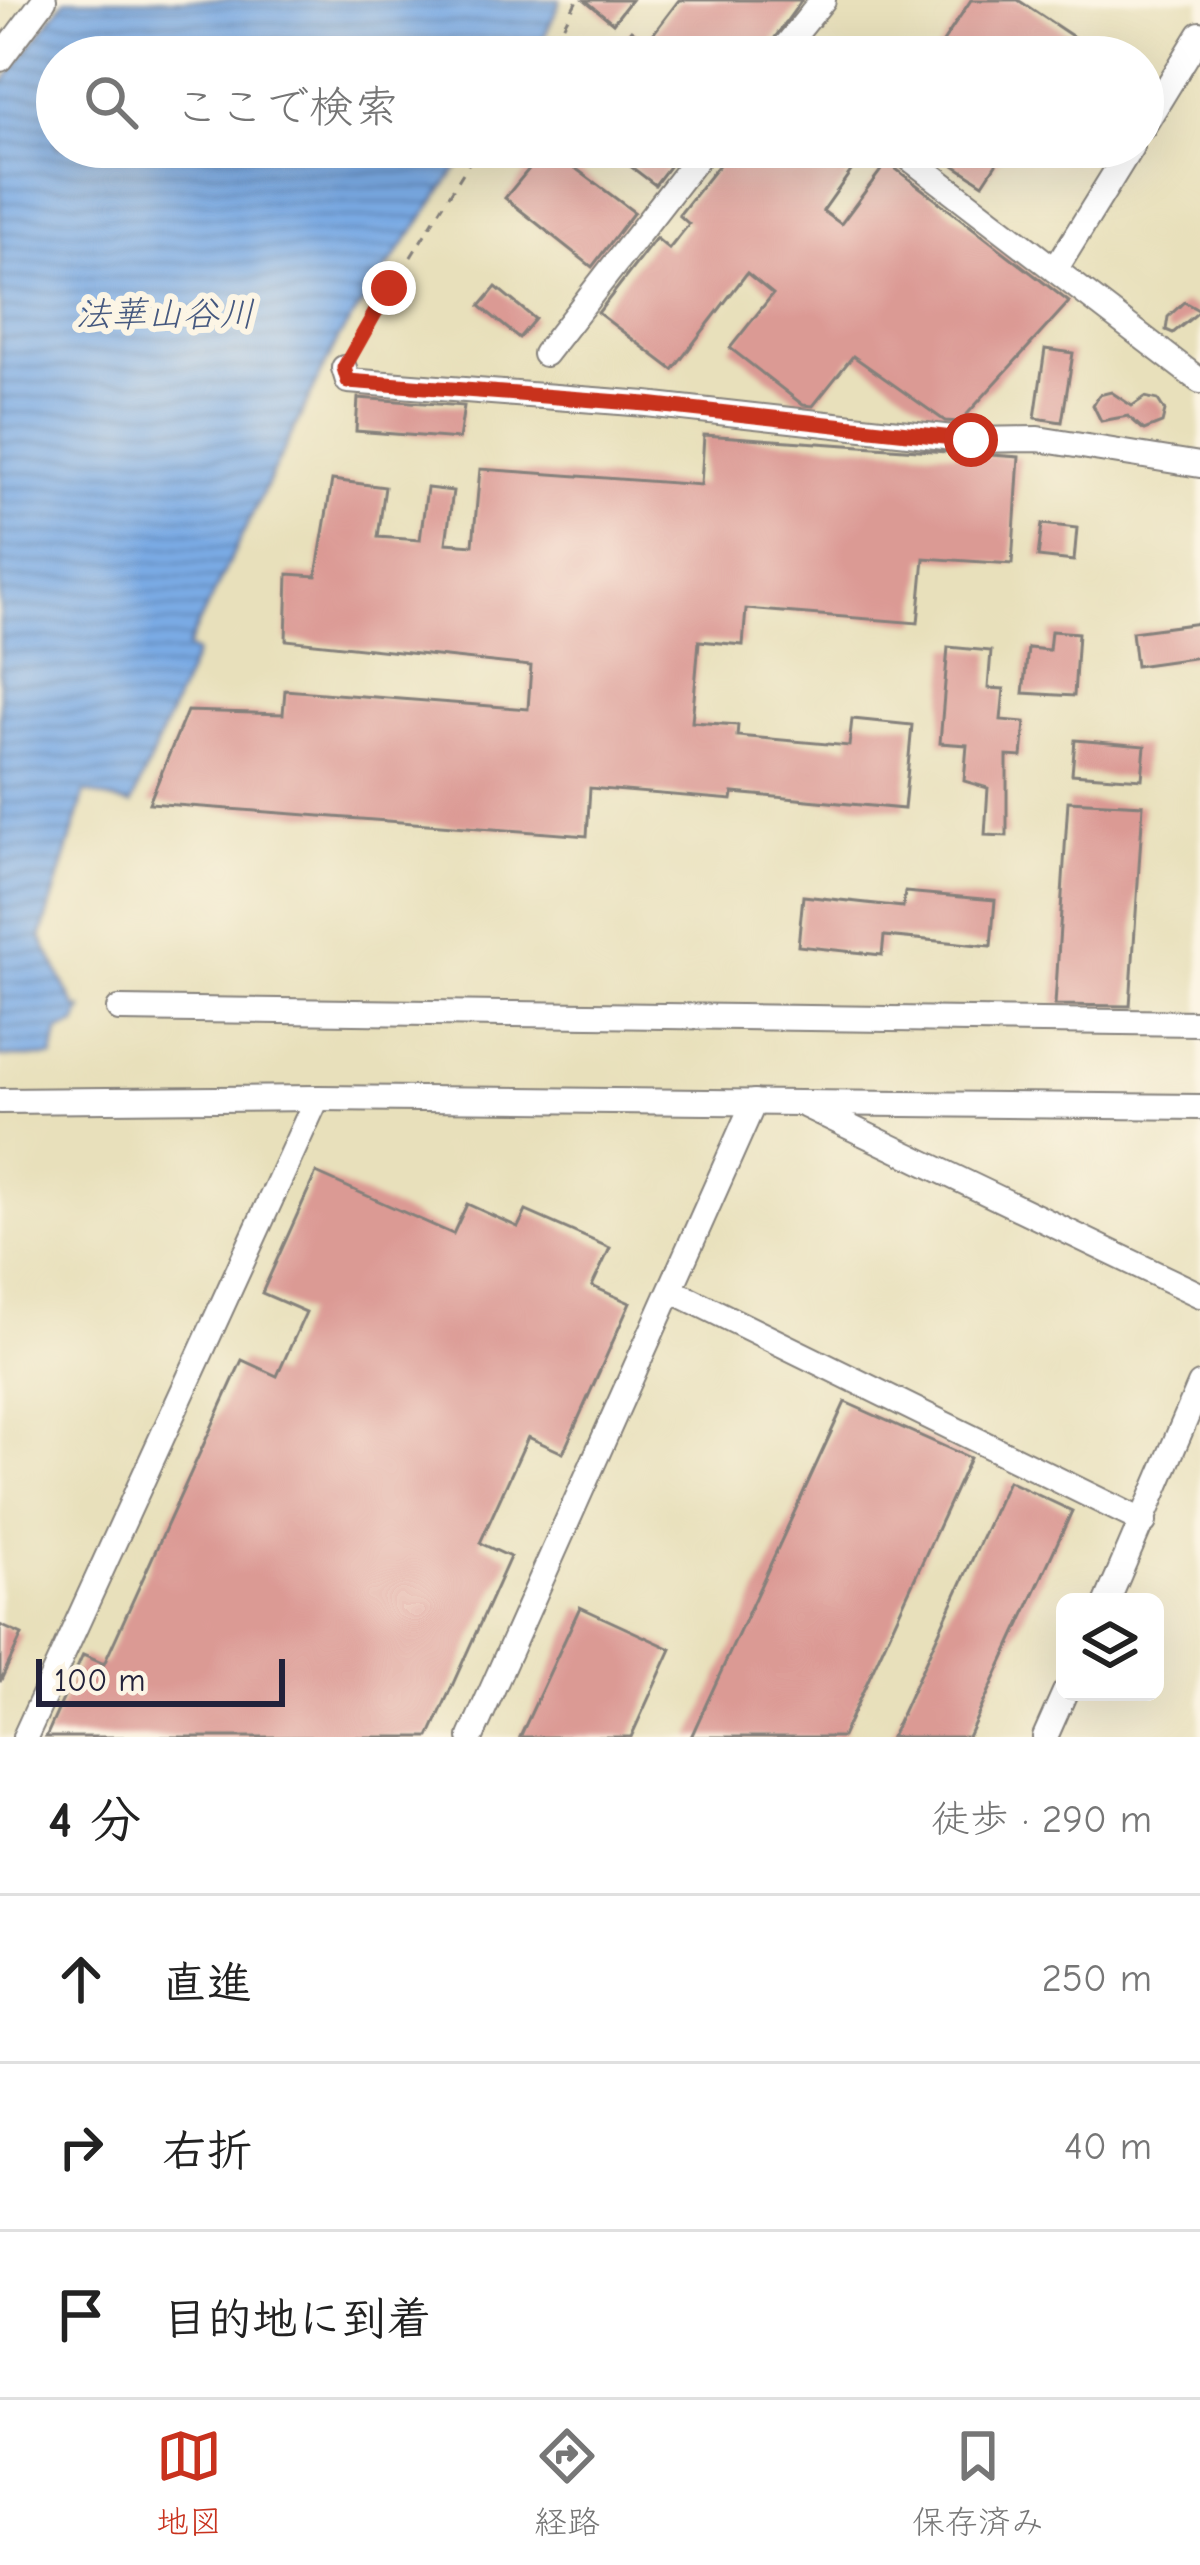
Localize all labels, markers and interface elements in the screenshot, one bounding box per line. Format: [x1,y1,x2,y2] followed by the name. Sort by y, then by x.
[36,36,1164,168] search box
[78,69,144,135] icon: search
[174,81,399,133] text: ここで検索
[362,261,416,315] route end
[75,294,255,335] water label: 法華山谷川
[944,413,998,467] route start
[1056,1593,1164,1701] map controls
[1056,1593,1164,1701] button: layers
[36,1653,285,1706] scale bar
[54,1661,146,1699] text: 100 m
[48,1791,141,1850] text: 4 分
[931,1797,1152,1842] text: 徒歩 · 290 m
[48,1946,114,2012] icon: ahead
[1041,1956,1152,2001] text: 250 m
[162,1957,252,2009] text: 直進
[48,2114,114,2180] icon: right
[1064,2124,1152,2169] text: 40 m
[162,2125,252,2177] text: 右折
[48,2282,114,2348] icon: arrive
[162,2293,432,2345] text: 目的地に到着
[156,2423,222,2543] tab: 地図
[534,2423,600,2543] tab: 経路
[912,2423,1044,2543] tab: 保存済み

